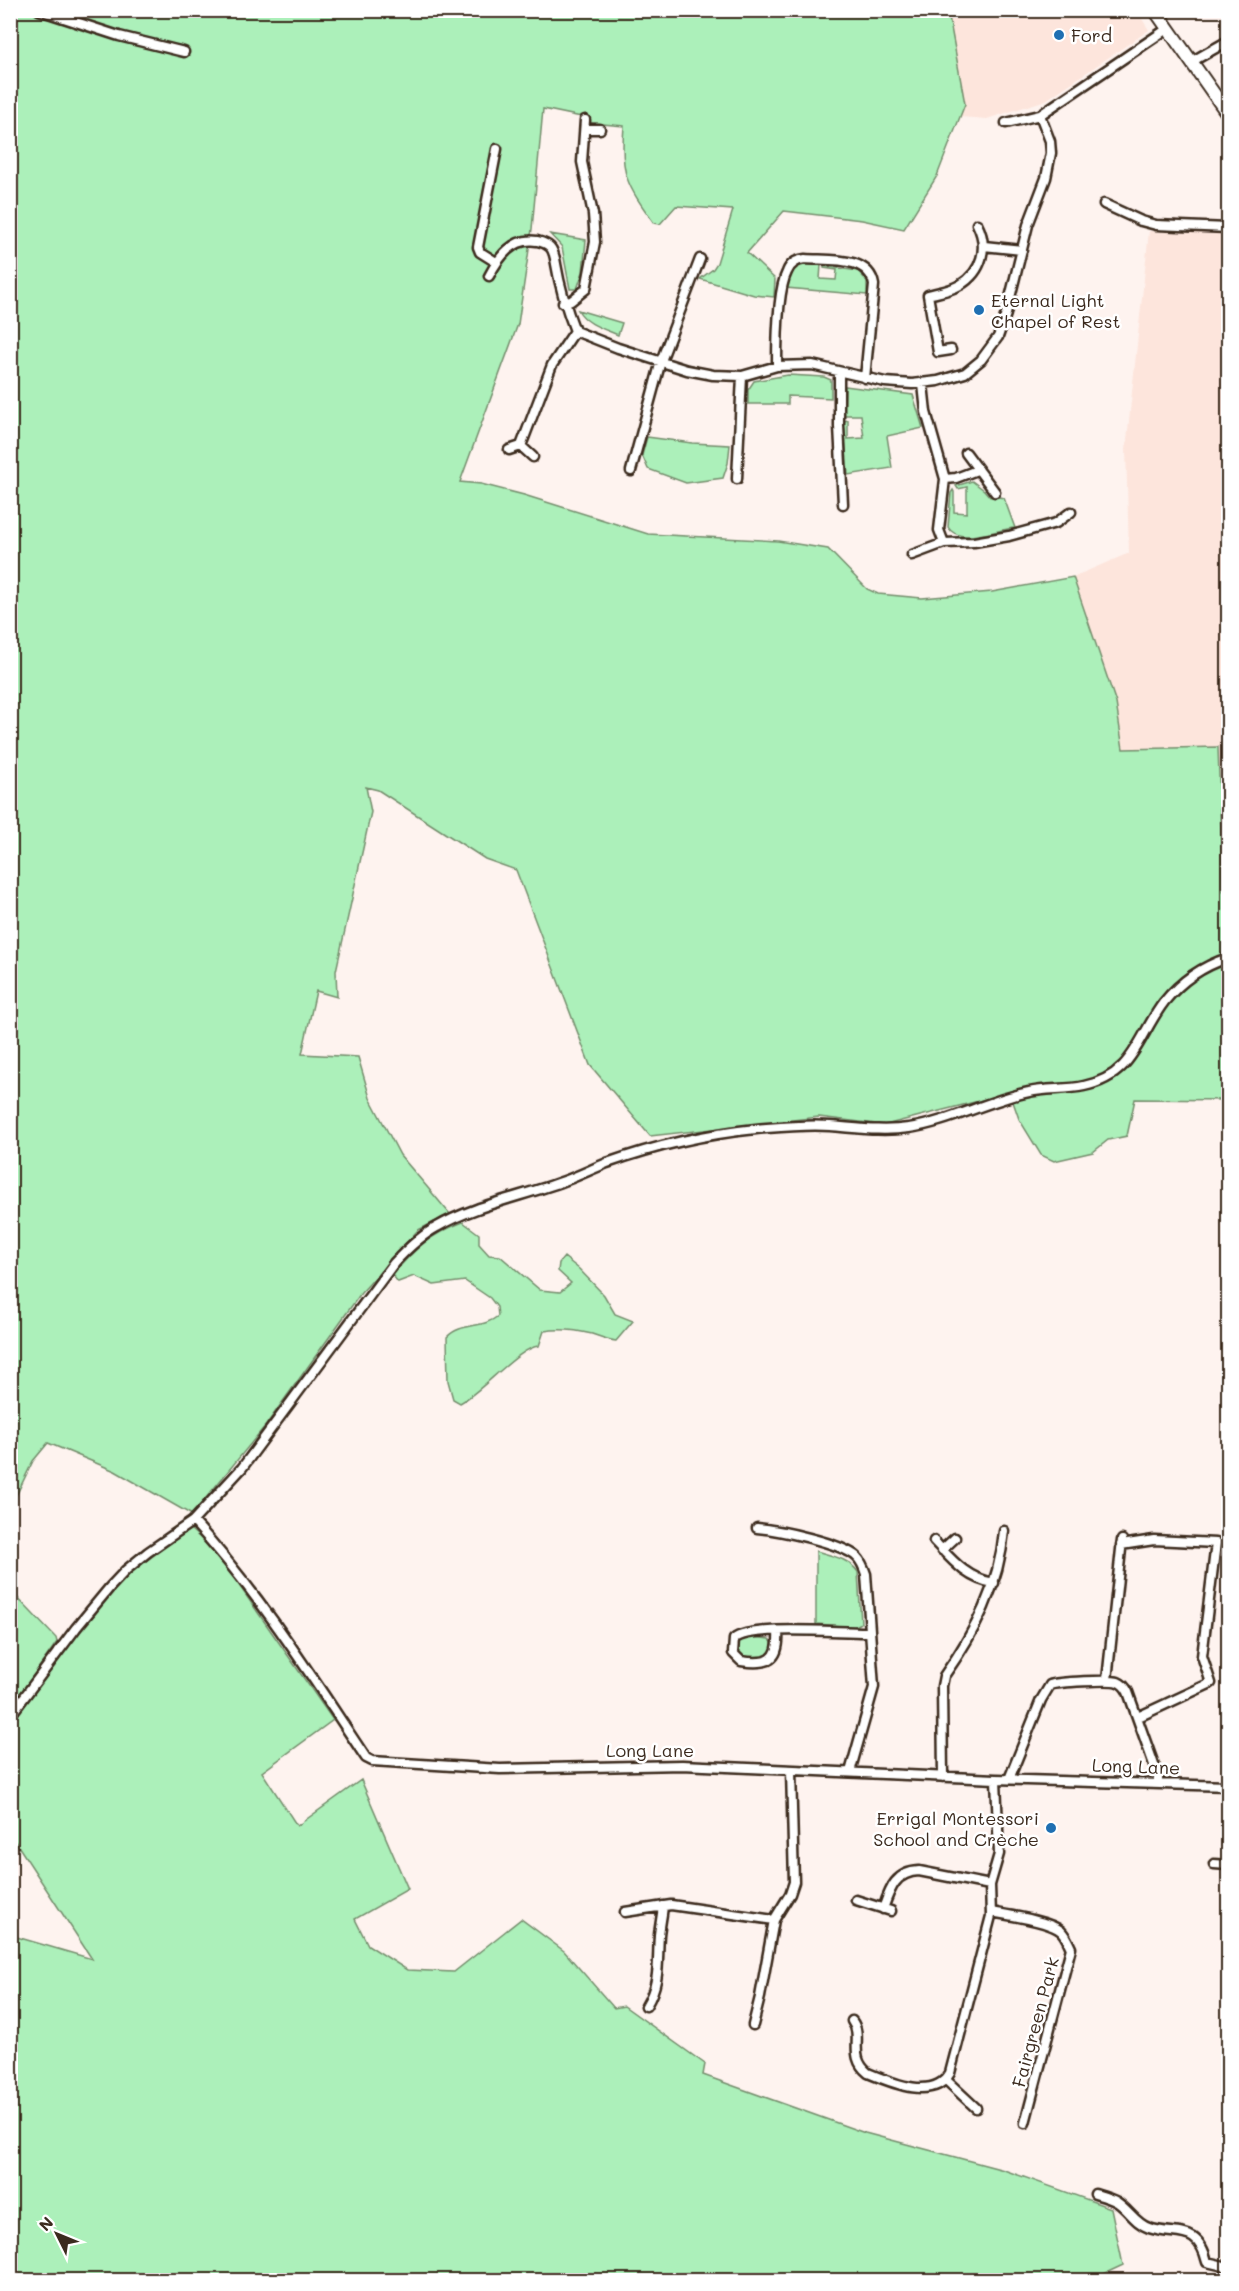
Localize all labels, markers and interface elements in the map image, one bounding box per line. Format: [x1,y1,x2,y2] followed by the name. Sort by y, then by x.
[1071,23,1112,47] place label: Ford
[1052,28,1066,42] marker: Ford
[991,288,1121,333] place label: Eternal Light Chapel of Rest
[972,303,986,317] marker: Eternal Light Chapel of Rest
[606,1738,694,1762] street label: Long Lane
[1092,1752,1180,1780] street label: Long Lane
[873,1806,1039,1851] place label: Errigal Montessori School and Crèche
[1044,1821,1058,1835] marker: Errigal Montessori School and Crèche
[1006,1954,1064,2090] street label: Fairgreen Park
[27,2204,87,2264] north arrow
[34,2212,57,2235] text: N

